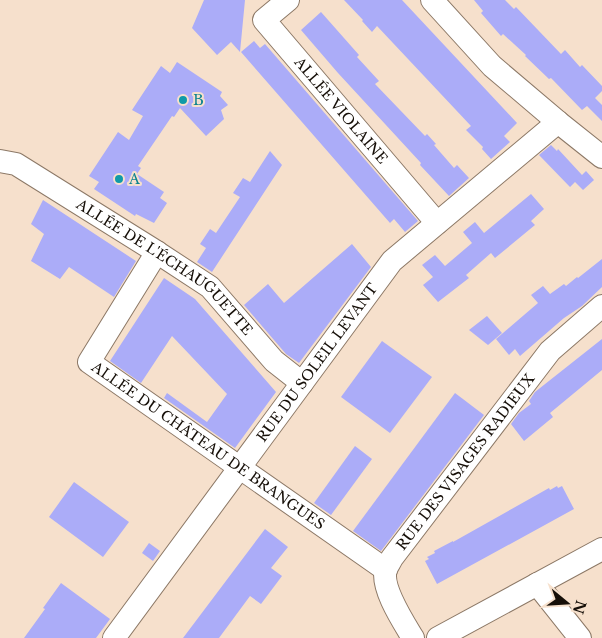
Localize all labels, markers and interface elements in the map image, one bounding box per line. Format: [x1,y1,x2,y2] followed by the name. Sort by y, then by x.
[290,53,391,167] street label: ALLÉE VIOLAINE
[193,91,204,109] place label: B
[177,94,189,106] marker: B
[128,170,140,188] place label: A
[113,173,125,185] marker: A
[72,195,257,339] street label: ALLÉE DE L'ÉCHAUGUETTE
[253,280,381,445] street label: RUE DU SOLEIL LEVANT
[87,357,328,533] street label: ALLÉE DU CHÂTEAU DE BRANGUES
[392,370,539,554] street label: RUE DES VISAGES RADIEUX
[542,578,592,628] north arrow
[569,598,590,616] text: N

